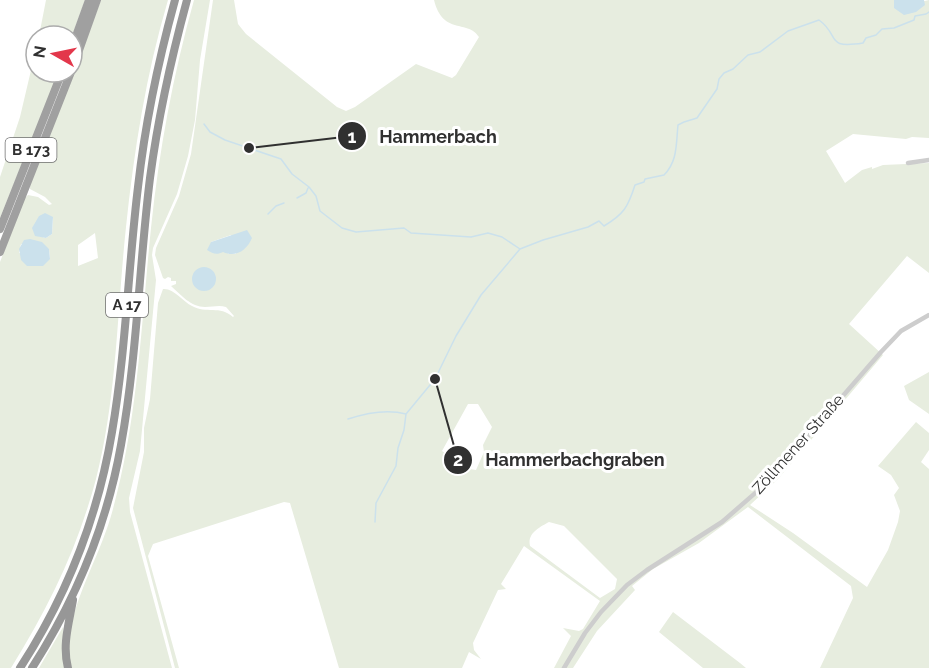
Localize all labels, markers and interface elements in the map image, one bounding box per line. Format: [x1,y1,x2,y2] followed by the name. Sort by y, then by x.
[24,24,84,84] north arrow
[29,44,50,59] text: N
[337,118,509,154] callout: Hammerbach
[348,126,357,147] text: 1
[379,126,497,147] text: Hammerbach
[6,138,57,162] road number: B 173
[106,293,148,317] road number: A 17
[748,390,848,498] street label: Zöllmener Straße
[443,442,677,478] callout: Hammerbachgraben
[453,449,463,470] text: 2
[485,449,665,470] text: Hammerbachgraben

